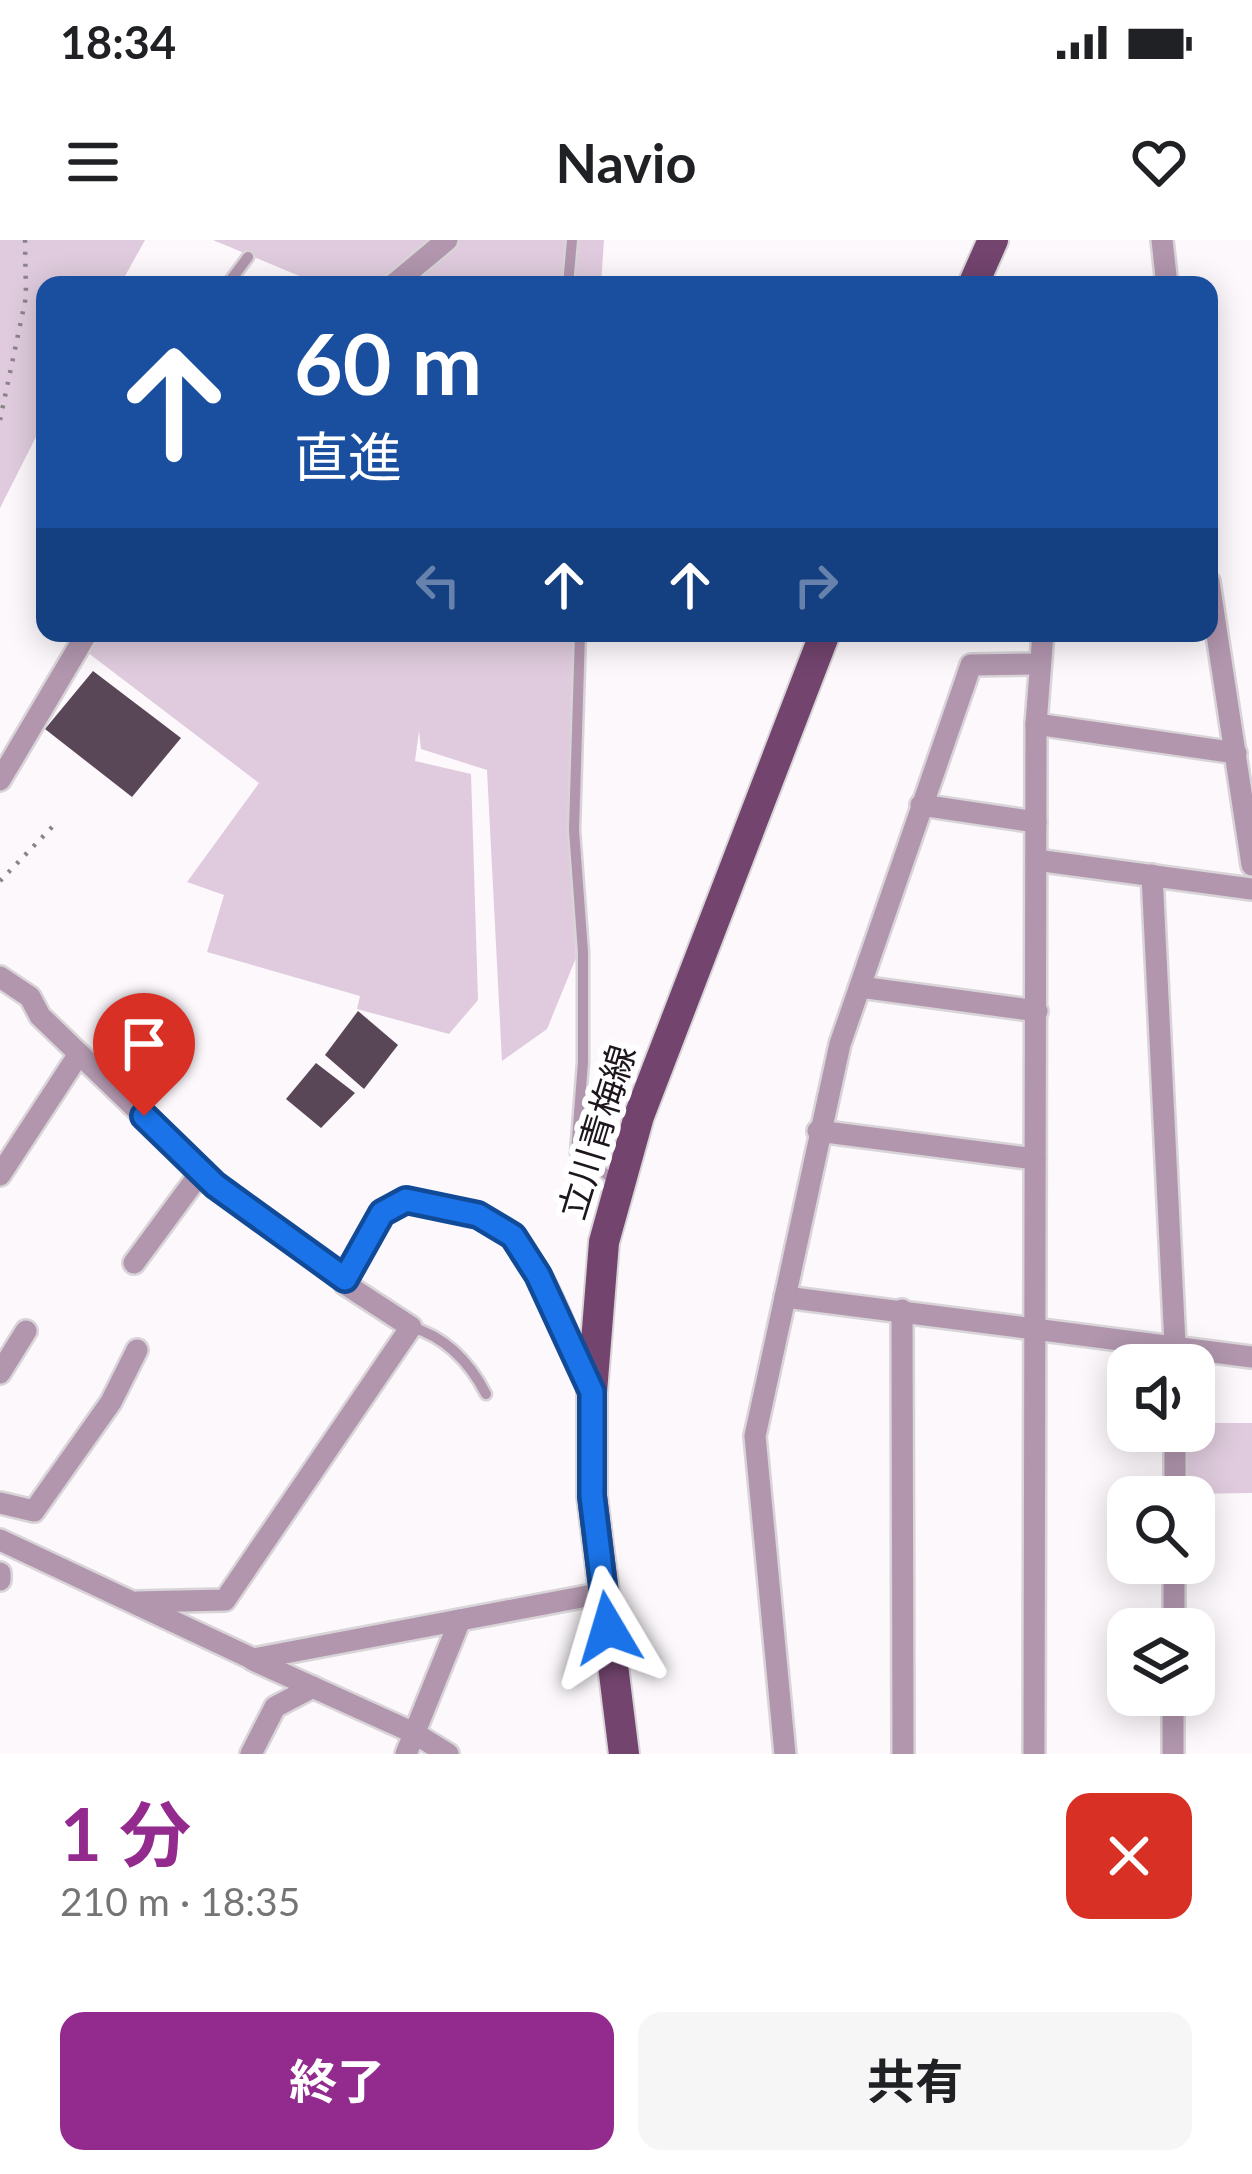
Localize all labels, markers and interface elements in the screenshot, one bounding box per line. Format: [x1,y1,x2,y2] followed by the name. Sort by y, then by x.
[60,15,176,69] text: 18:34
[60,129,126,195] icon: menu
[1126,129,1192,195] icon: heart
[556,130,696,195] text: Navio
[294,312,482,413] text: 60 m
[96,324,252,480] icon: ahead
[294,424,402,489] text: 直進
[405,552,471,618] icon: left
[531,552,597,618] icon: ahead
[657,552,723,618] icon: ahead
[783,552,849,618] icon: right
[93,993,195,1116] pin
[111,1011,177,1077] icon: arrive
[549,1039,643,1224] street label: 立川青梅線
[1107,1344,1215,1716] map controls
[1107,1344,1215,1452] button: sound
[1107,1476,1215,1584] button: search
[545,1565,671,1691] position arrow
[1107,1608,1215,1716] button: layers
[60,1790,191,1876] text: 1 分
[1066,1793,1192,1919] button: close
[60,1878,300,1924] text: 210 m · 18:35
[60,2012,614,2150] button: 終了
[638,2012,1192,2150] button: 共有

